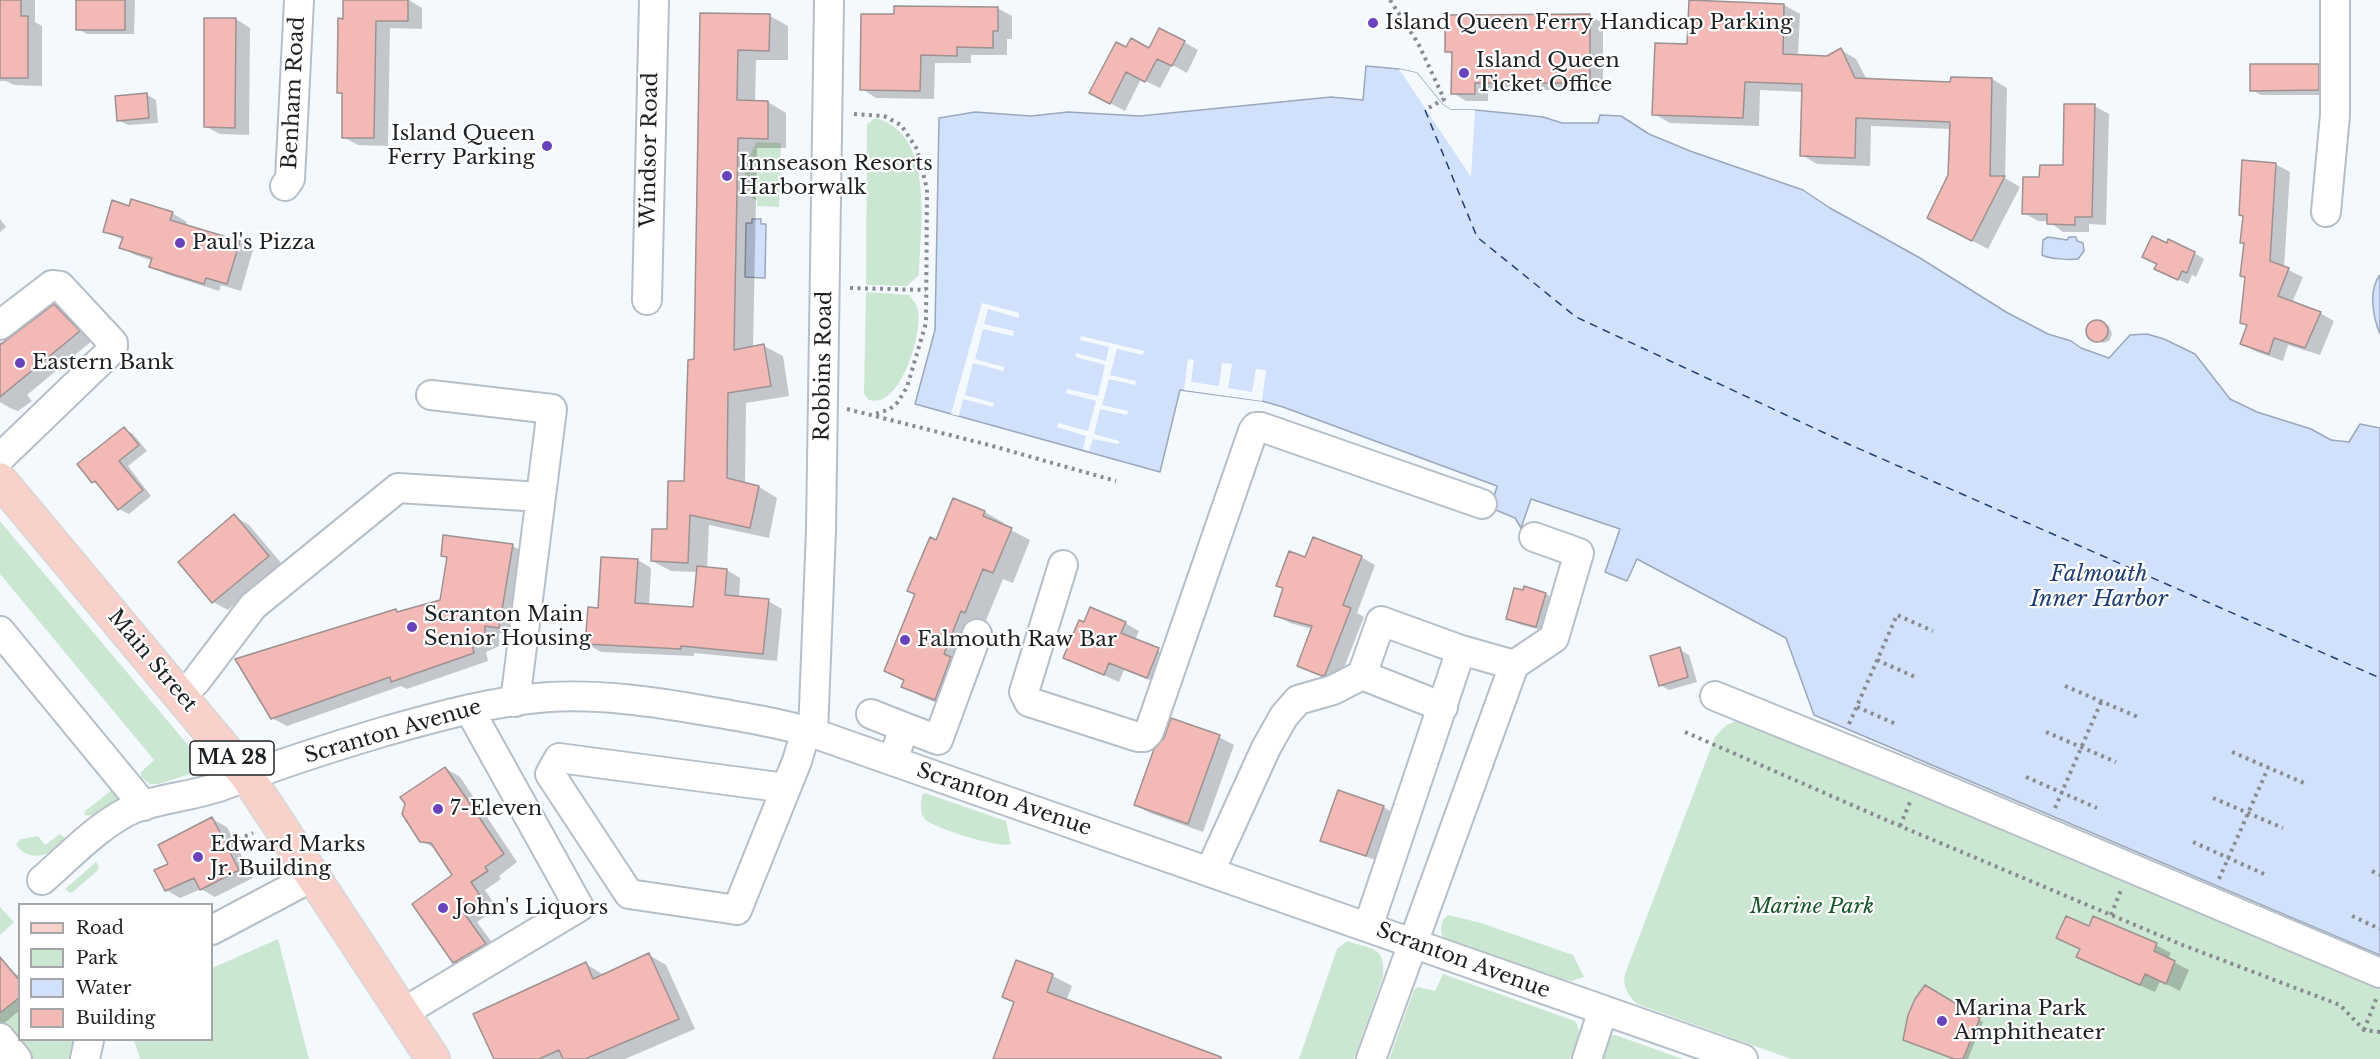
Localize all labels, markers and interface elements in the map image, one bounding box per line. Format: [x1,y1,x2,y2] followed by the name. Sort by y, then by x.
[1385,10,1793,36] place label: Island Queen Ferry Handicap Parking
[277,16,311,170] street label: Benham Road
[1366,16,1380,30] marker: Island Queen Ferry Handicap Parking
[1476,48,1620,98] place label: Island Queen Ticket Office
[1457,66,1471,80] marker: Island Queen Ticket Office
[636,72,664,228] street label: Windsor Road
[387,121,535,171] place label: Island Queen Ferry Parking
[540,139,554,153] marker: Island Queen Ferry Parking
[739,151,933,201] place label: Innseason Resorts Harborwalk
[720,169,734,183] marker: Innseason Resorts Harborwalk
[192,230,315,256] place label: Paul's Pizza
[173,236,187,250] marker: Paul's Pizza
[810,290,838,442] street label: Robbins Road
[32,350,174,376] place label: Eastern Bank
[13,356,27,370] marker: Eastern Bank
[2030,562,2168,614] water label: Falmouth Inner Harbor
[424,602,591,652] place label: Scranton Main Senior Housing
[102,605,202,717] street label: Main Street
[405,620,419,634] marker: Scranton Main Senior Housing
[917,627,1117,653] place label: Falmouth Raw Bar
[898,633,912,647] marker: Falmouth Raw Bar
[302,695,484,769] street label: Scranton Avenue
[190,741,274,775] road number: MA 28
[913,758,1095,842] street label: Scranton Avenue
[450,796,542,822] place label: 7-Eleven
[431,802,445,816] marker: 7-Eleven
[210,832,366,882] place label: Edward Marks Jr. Building
[191,850,205,864] marker: Edward Marks Jr. Building
[1750,894,1874,920] park label: Marine Park
[455,895,608,921] place label: John's Liquors
[436,901,450,915] marker: John's Liquors
[18,903,213,1041] legend
[76,917,124,939] text: Road
[1373,918,1553,1004] street label: Scranton Avenue
[76,947,118,969] text: Park
[76,977,131,999] text: Water
[1954,996,2105,1046] place label: Marina Park Amphitheater
[76,1007,155,1029] text: Building
[1935,1014,1949,1028] marker: Marina Park Amphitheater

